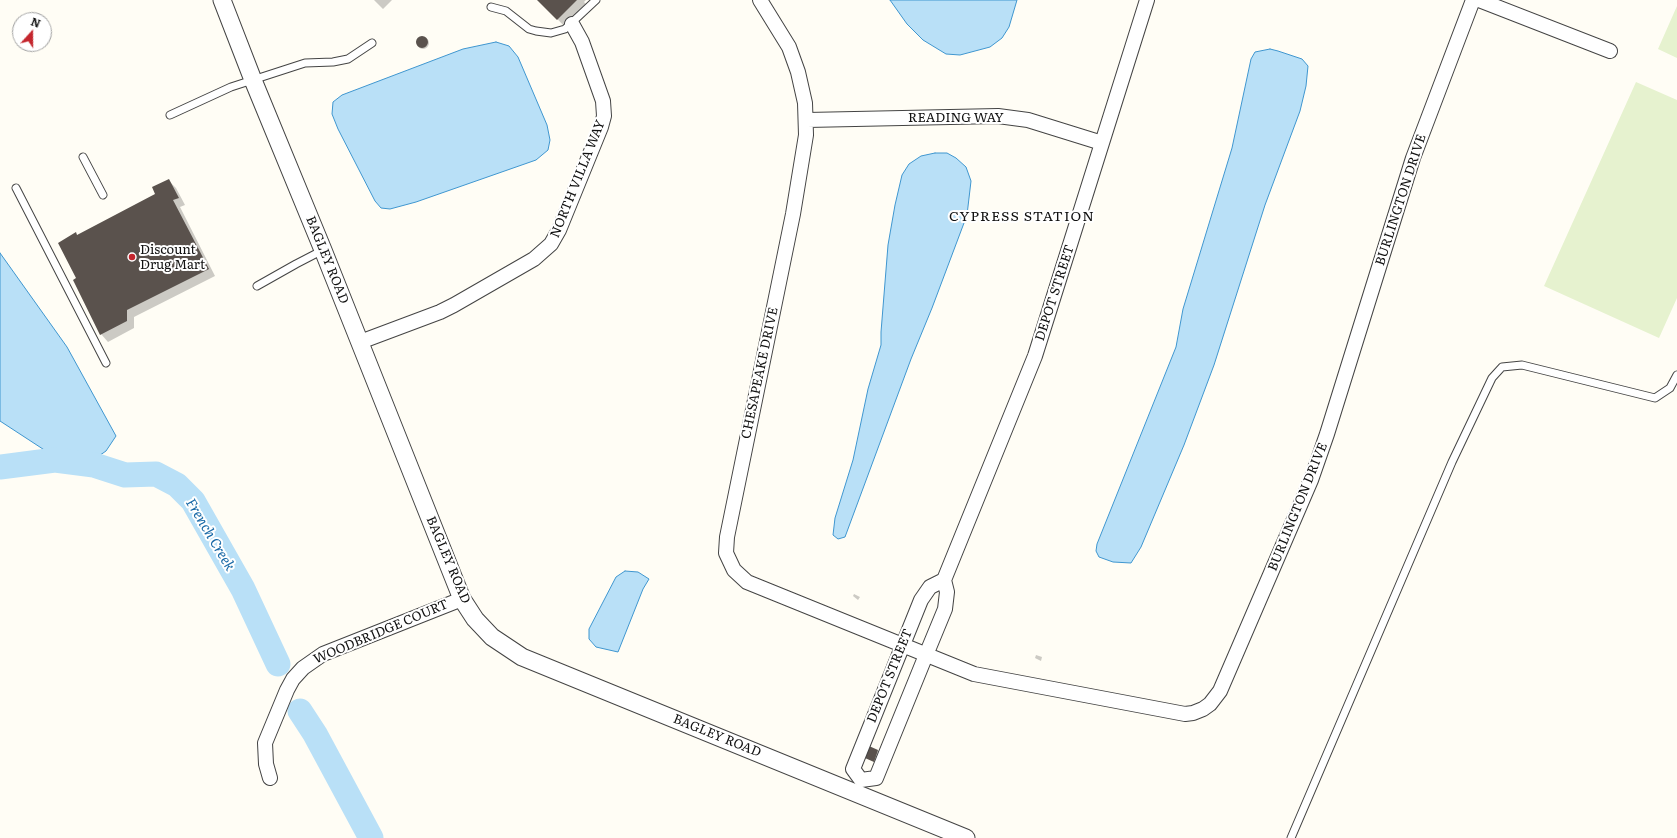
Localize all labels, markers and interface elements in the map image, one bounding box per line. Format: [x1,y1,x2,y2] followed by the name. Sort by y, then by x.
[12,12,52,52] north arrow
[29,13,43,31] text: N
[908,110,1004,126] street label: READING WAY
[547,118,609,240] street label: NORTH VILLA WAY
[1372,132,1430,268] street label: BURLINGTON DRIVE
[949,209,1095,225] district label: CYPRESS STATION
[302,214,352,306] street label: BAGLEY ROAD
[140,242,205,273] place label: Discount Drug Mart
[1032,243,1078,343] street label: DEPOT STREET
[127,252,137,262] marker: Discount Drug Mart
[738,306,782,440] street label: CHESAPEAKE DRIVE
[1265,440,1331,574] street label: BURLINGTON DRIVE
[182,496,238,574] water label: French Creek
[423,514,473,606] street label: BAGLEY ROAD
[311,597,451,667] street label: WOODBRIDGE COURT
[864,627,916,725] street label: DEPOT STREET
[671,711,763,761] street label: BAGLEY ROAD

